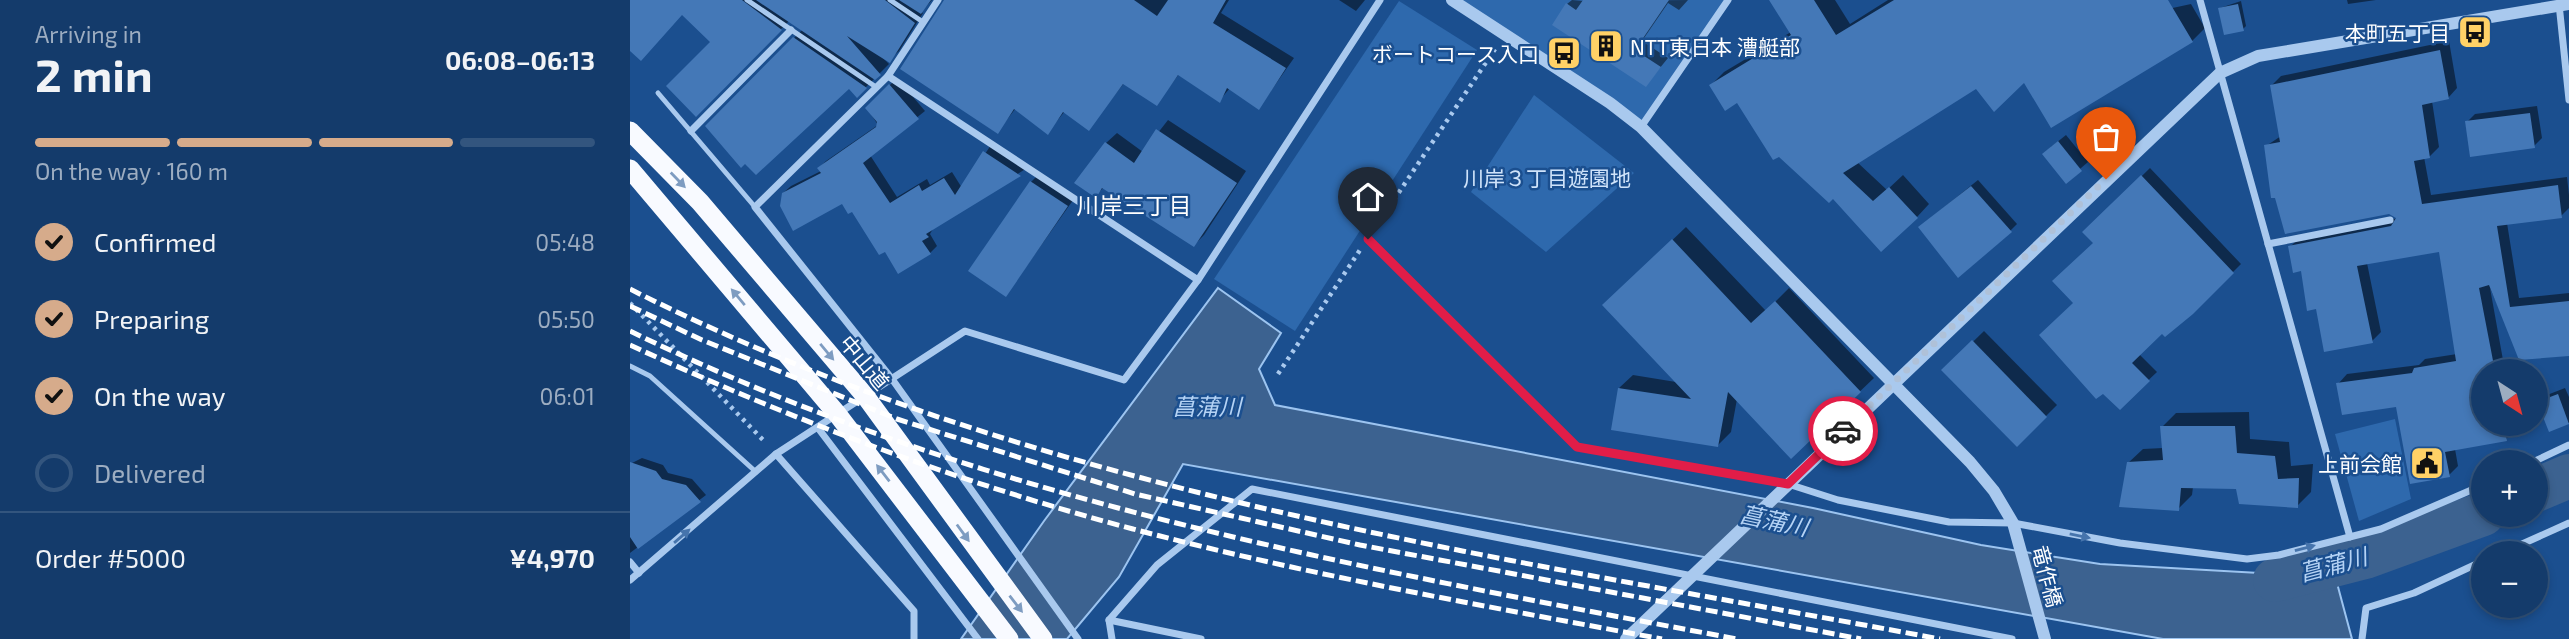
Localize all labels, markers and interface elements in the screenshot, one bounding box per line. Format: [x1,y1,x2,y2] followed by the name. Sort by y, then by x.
[2456,13,2494,51] bus stop icon: 本町五丁目
[35,20,142,48] text: Arriving in
[2345,20,2450,45] place label: 本町五丁目
[1587,27,1625,65] building icon: NTT東日本 漕艇部
[1545,34,1583,72] bus stop icon: ボートコース入口
[1630,34,1800,59] place label: NTT東日本 漕艇部
[1372,41,1539,66] place label: ボートコース入口
[445,44,595,75] text: 06:08–06:13
[35,46,153,101] text: 2 min
[2076,107,2136,179] pin
[2087,118,2125,156] icon: bag
[35,157,228,185] text: On the way · 160 m
[1463,165,1631,190] park label: 川岸３丁目遊園地
[1338,167,1398,239] pin
[669,171,685,188] one-way arrow
[1349,178,1387,216] icon: home
[1077,191,1192,219] district label: 川岸三丁目
[35,223,73,261] icon: check
[94,226,217,257] text: Confirmed
[535,228,595,256] text: 05:48
[731,289,746,306] one-way arrow
[35,300,73,338] icon: check
[94,303,209,334] text: Preparing
[537,305,595,333] text: 05:50
[835,330,895,394] street label: 中山道
[819,343,834,360] one-way arrow
[2471,359,2548,436] north arrow
[2471,359,2548,618] map controls
[35,377,73,415] icon: check
[94,380,225,411] text: On the way
[540,382,595,410] text: 06:01
[1173,392,1245,420] water label: 菖蒲川
[1808,396,1878,466] courier
[1824,412,1862,450] icon: car
[2408,444,2446,482] public building icon: 上前会館
[2471,450,2548,527] button: +
[2318,451,2402,476] place label: 上前会館
[94,457,206,488] text: Delivered
[876,464,890,482] one-way arrow
[1737,499,1814,541] water label: 菖蒲川
[956,524,970,542] one-way arrow
[673,529,690,544] one-way arrow
[2069,530,2091,541] one-way arrow
[2296,541,2373,586] water label: 菖蒲川
[2471,541,2548,618] button: −
[35,542,186,573] text: Order #5000
[509,542,595,573] text: ¥4,970
[2028,542,2068,610] street label: 竜作橋
[2294,542,2316,553] one-way arrow
[1008,595,1022,613] one-way arrow

